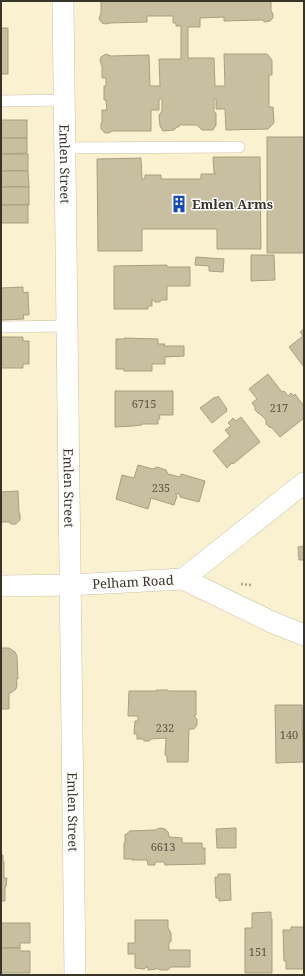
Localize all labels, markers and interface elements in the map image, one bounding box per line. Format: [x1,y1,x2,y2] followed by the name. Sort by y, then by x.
[56,124,75,204] street label: Emlen Street
[169,194,189,214] building icon: Emlen Arms
[192,195,273,213] place label: Emlen Arms
[132,396,156,411] house number: 6715
[270,400,288,415] house number: 217
[60,448,78,528] street label: Emlen Street
[152,480,170,495] house number: 235
[92,571,174,593] street label: Pelham Road
[156,720,174,735] house number: 232
[280,727,298,742] house number: 140
[64,772,82,852] street label: Emlen Street
[151,839,175,854] house number: 6613
[249,944,267,959] house number: 151

